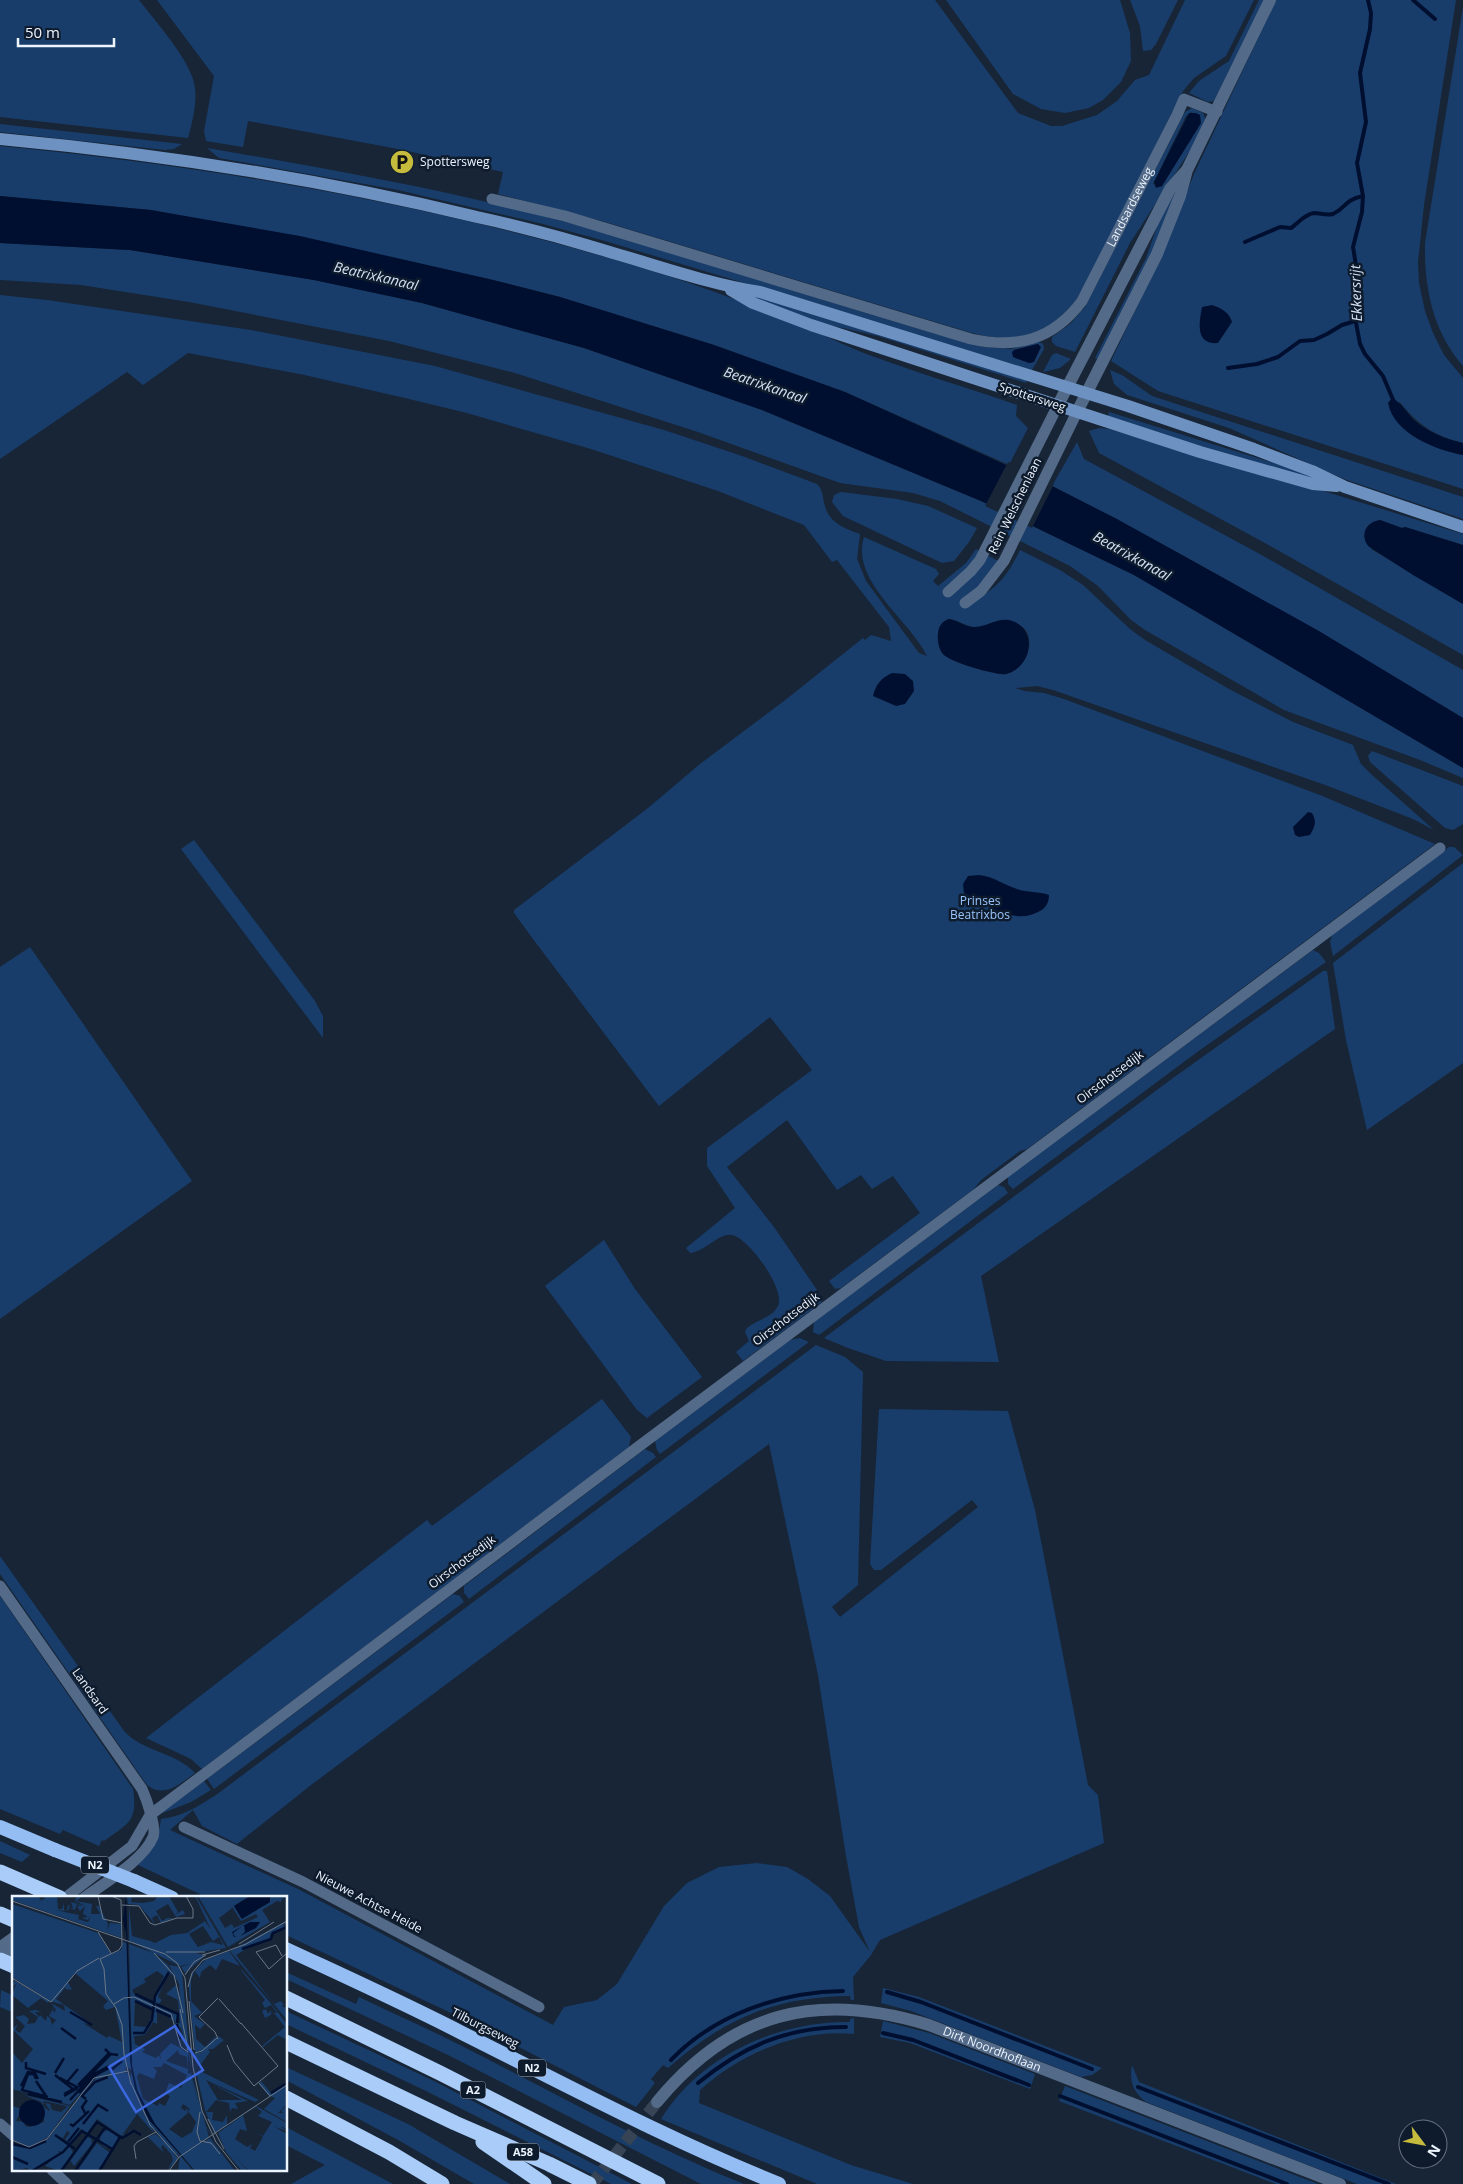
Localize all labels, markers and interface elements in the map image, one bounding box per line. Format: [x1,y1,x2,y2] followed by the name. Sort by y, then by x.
[18,15,114,47] scale bar
[25,22,60,42] text: 50 m
[389,149,415,175] parking icon: Spottersweg
[420,153,490,170] place label: Spottersweg
[1102,164,1157,250] street label: Landsardseweg
[332,257,421,295] water label: Beatrixkanaal
[1345,263,1366,322] water label: Ekkersrijt
[721,362,809,408] water label: Beatrixkanaal
[996,378,1068,416] street label: Spottersweg
[984,455,1045,557] street label: Rein Welschenlaan
[1090,526,1175,585] water label: Beatrixkanaal
[950,892,1010,923] park label: Prinses Beatrixbos
[1073,1045,1147,1107] street label: Oirschotsedijk
[749,1287,823,1349] street label: Oirschotsedijk
[425,1530,499,1592] street label: Oirschotsedijk
[68,1664,112,1717] street label: Landsard
[81,1856,109,1874] road number: N2
[313,1866,426,1937] street label: Nieuwe Achtse Heide
[12,1896,288,2172] inset map
[448,2003,522,2052] street label: Tilburgseweg
[941,2022,1044,2076] street label: Dirk Noordhoflaan
[518,2060,546,2076] road number: N2
[460,2082,486,2098] road number: A2
[1398,2119,1448,2169] north arrow
[1423,2141,1446,2161] text: N
[507,2144,539,2160] road number: A58

